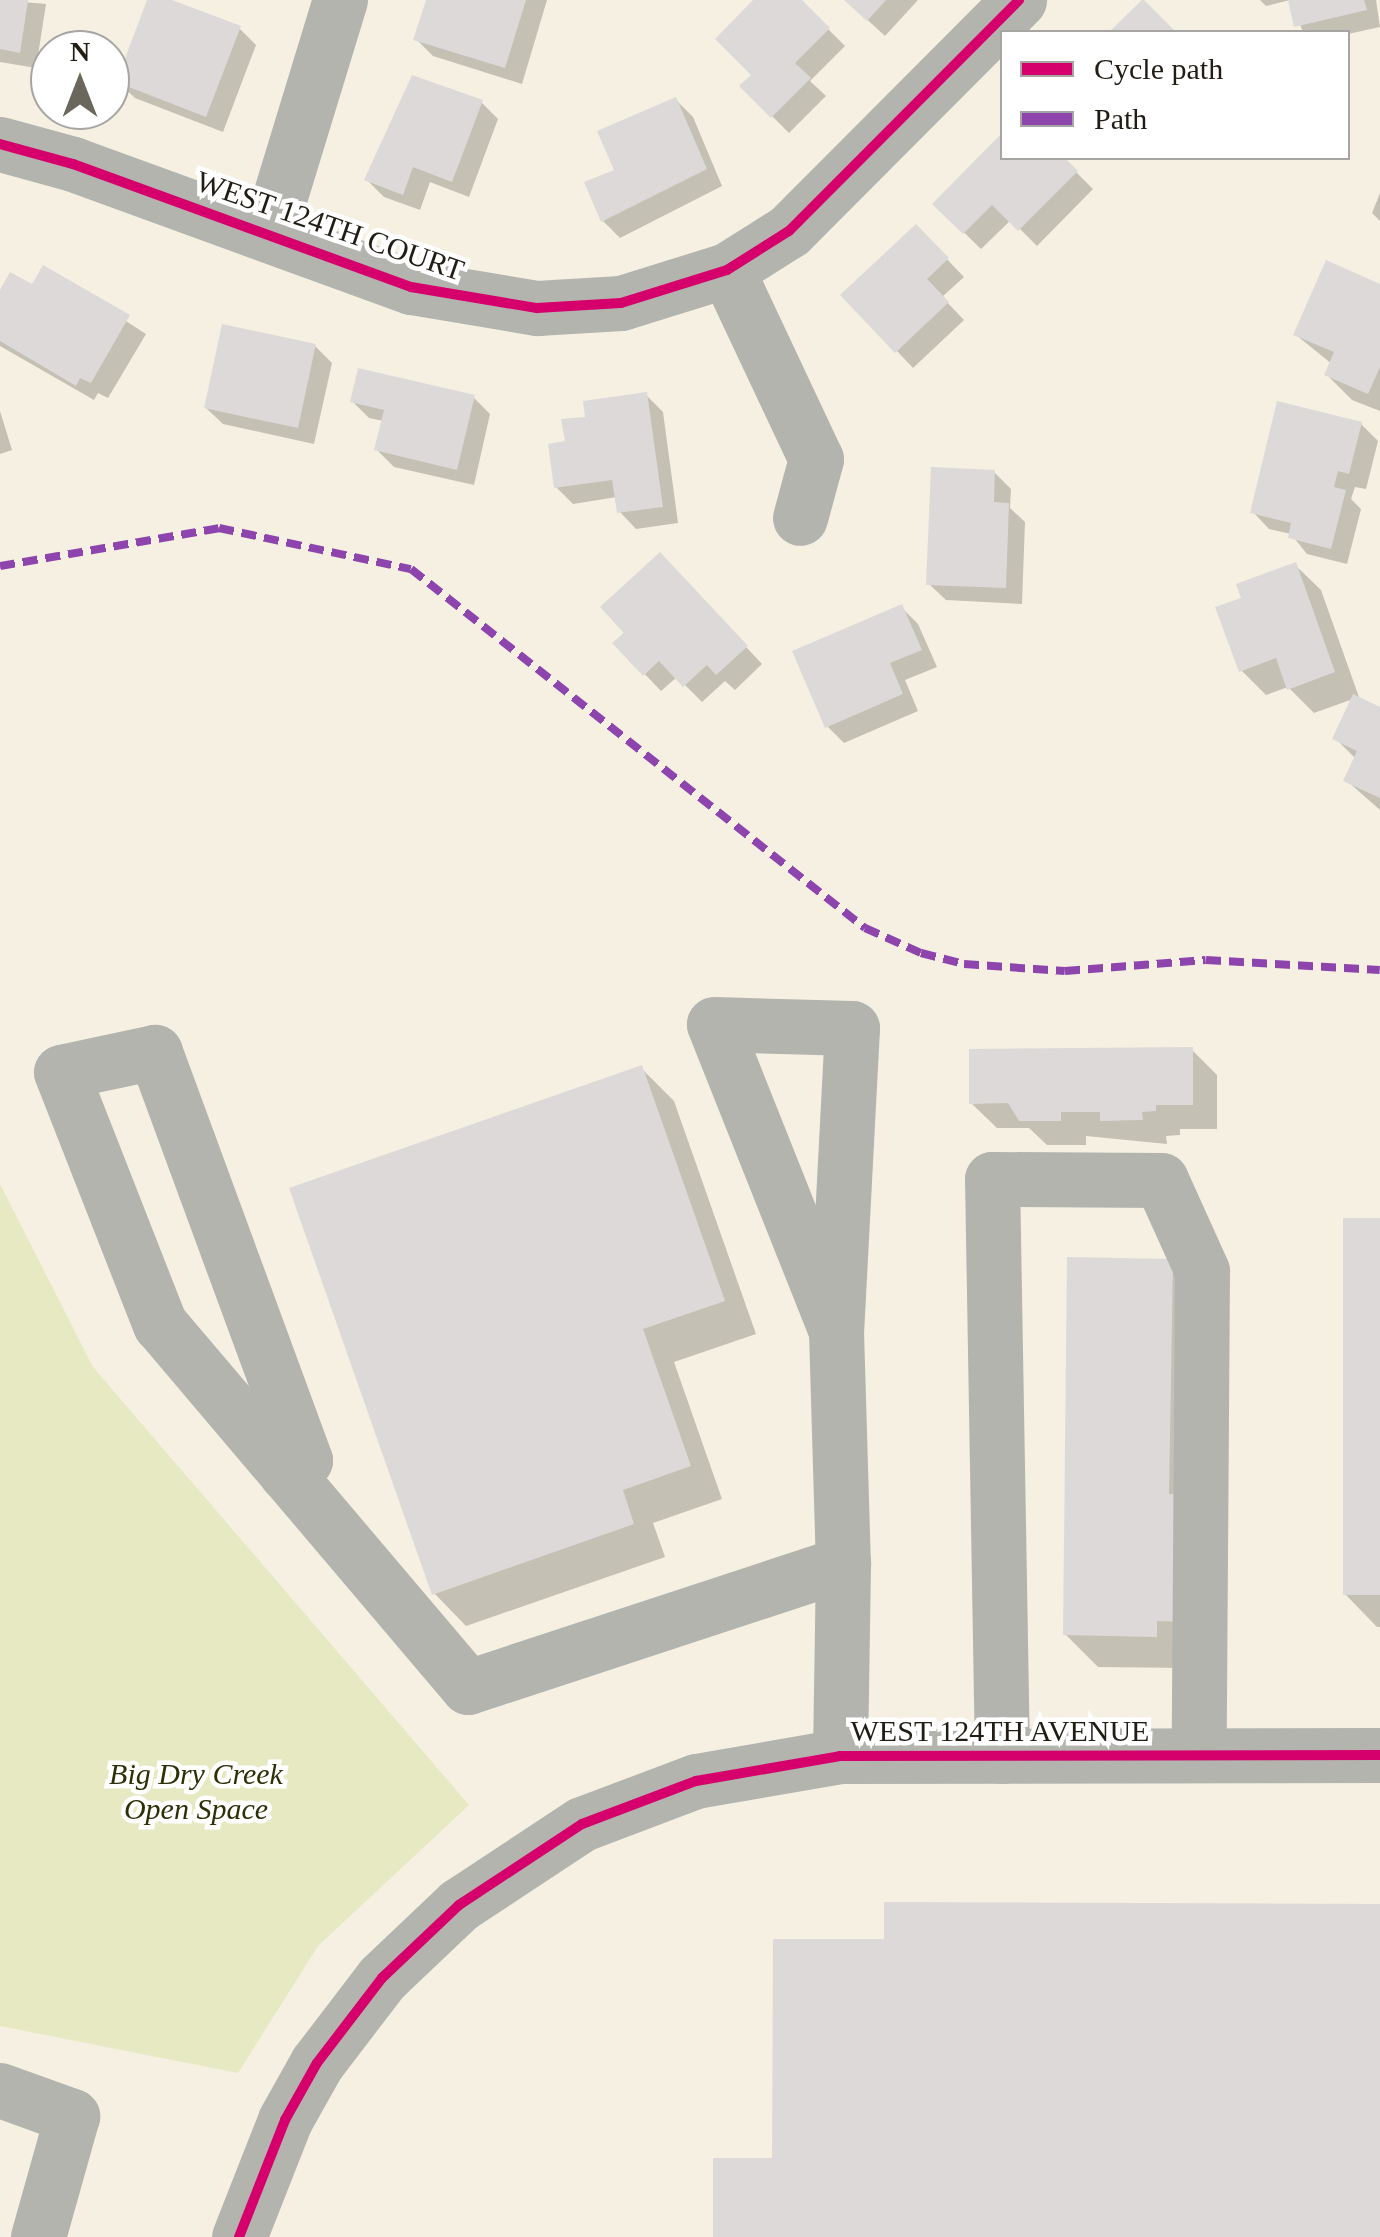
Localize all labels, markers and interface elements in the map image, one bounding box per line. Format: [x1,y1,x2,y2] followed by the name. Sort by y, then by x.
[30,30,130,130] north arrow
[1000,30,1350,160] legend
[70,36,90,67] text: N
[1094,52,1223,85] text: Cycle path
[1094,102,1147,135] text: Path
[191,163,469,289] street label: WEST 124TH COURT
[849,1713,1151,1749] street label: WEST 124TH AVENUE
[109,1756,283,1826] park label: Big Dry Creek Open Space

